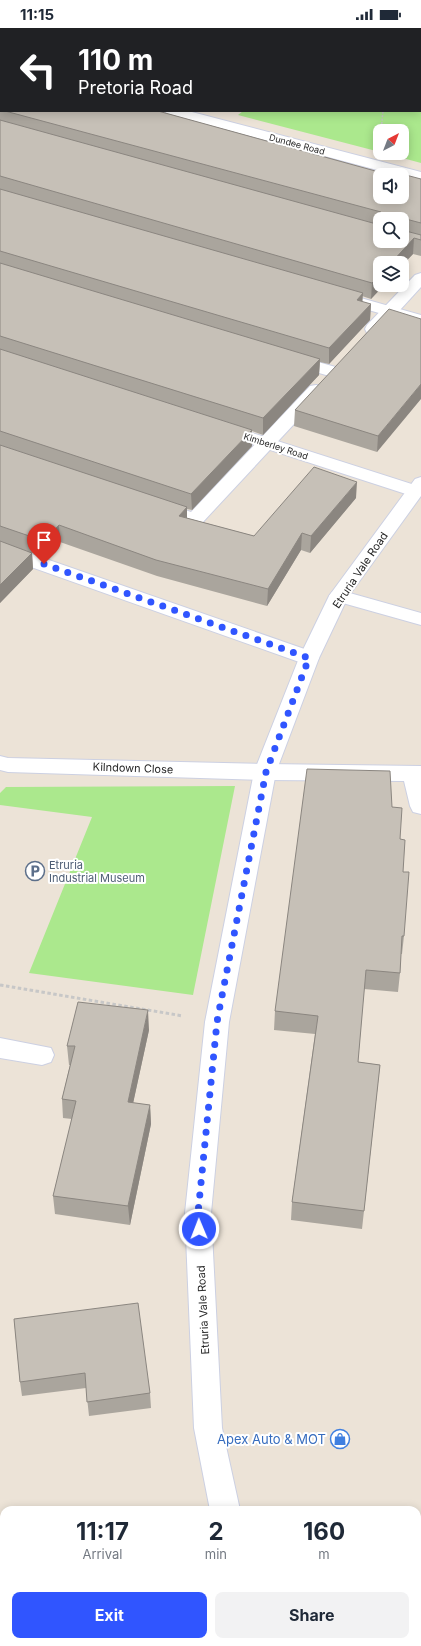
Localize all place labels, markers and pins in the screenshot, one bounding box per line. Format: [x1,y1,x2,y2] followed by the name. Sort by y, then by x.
[27,523,61,564] pin
[49,858,145,885] place label: Etruria Industrial Museum
[24,860,46,882] parking icon: Etruria Industrial Museum
[329,1428,351,1450] shop icon: Apex Auto & MOT
[217,1431,326,1447] place label: Apex Auto & MOT

